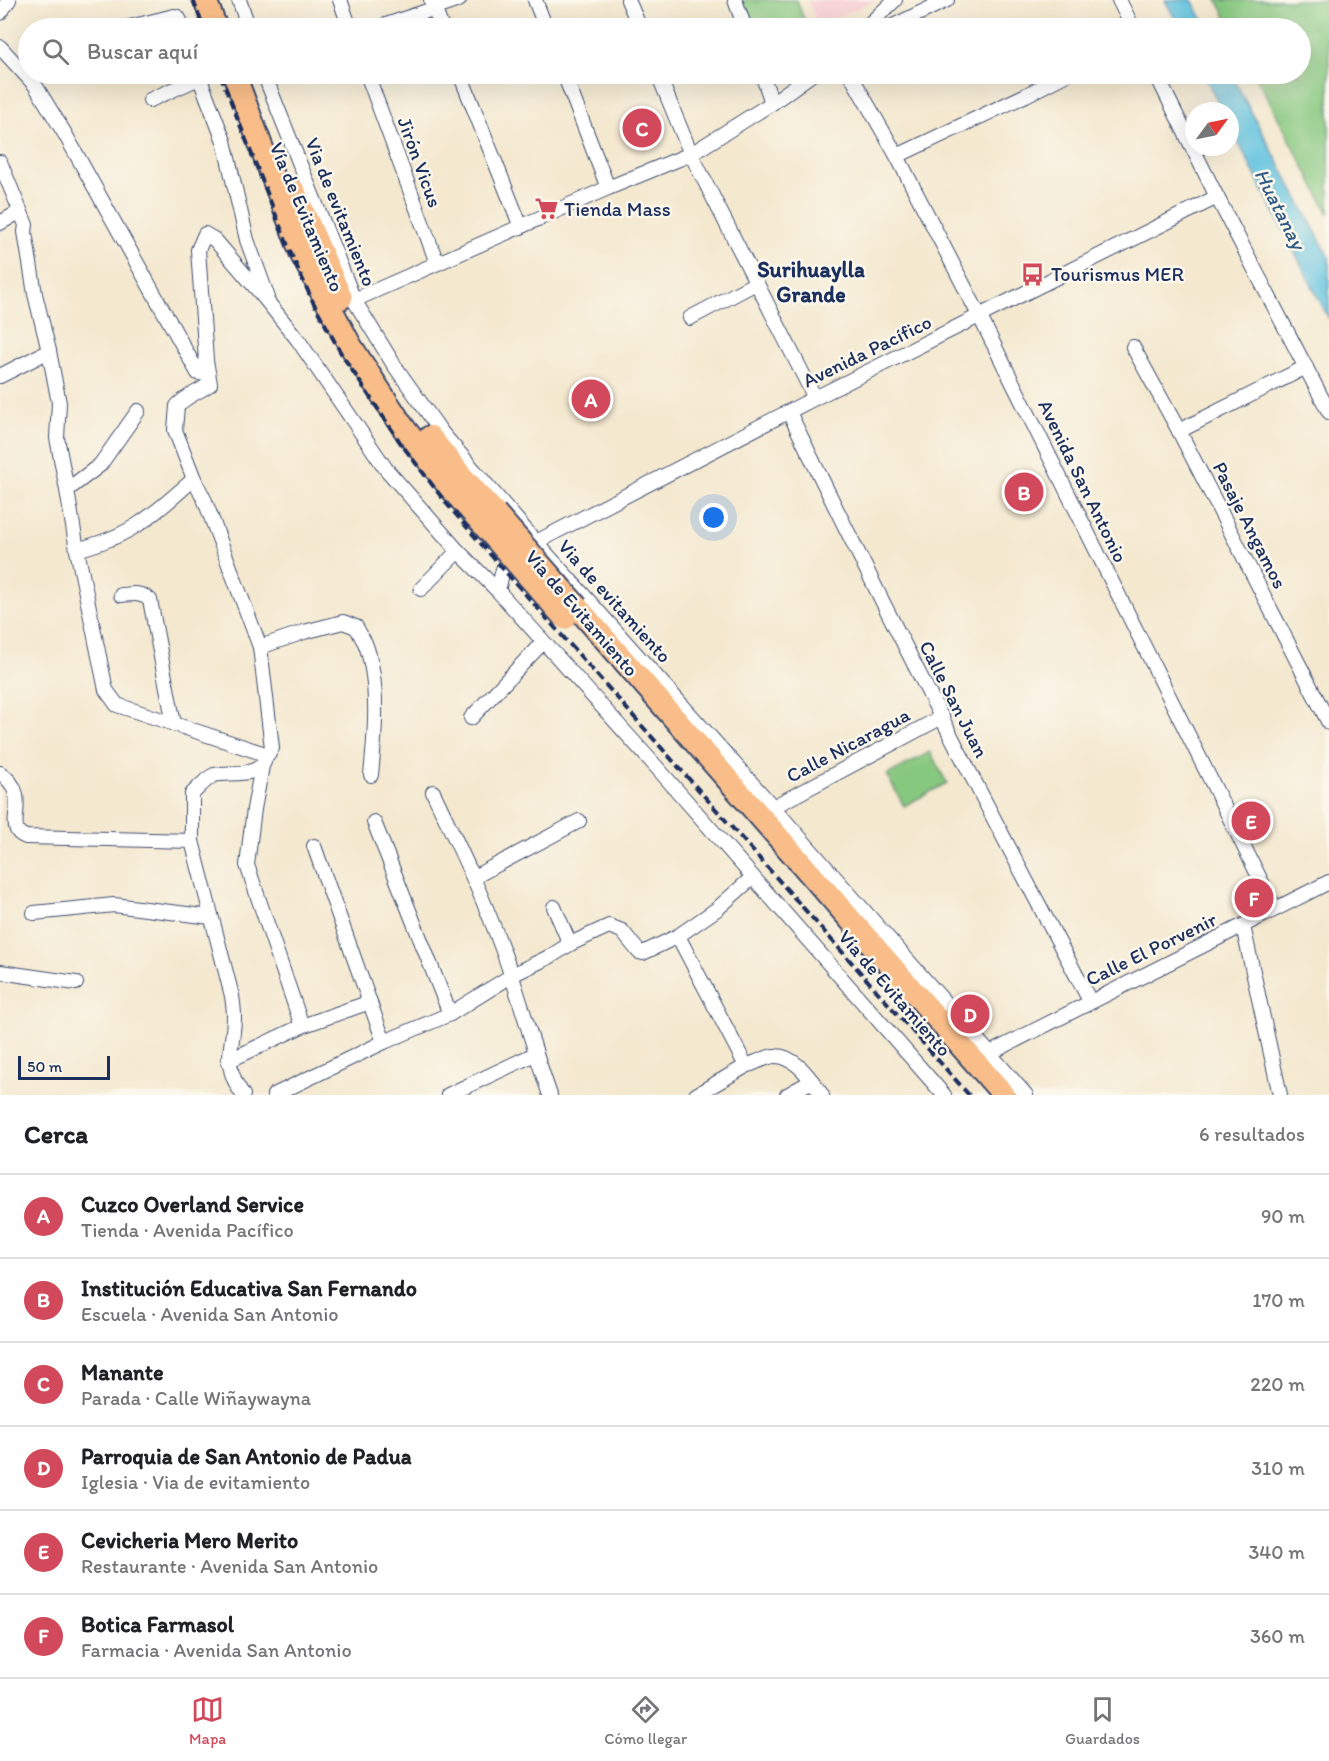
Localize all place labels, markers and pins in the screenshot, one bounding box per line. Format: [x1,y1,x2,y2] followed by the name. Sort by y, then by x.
[622,106,662,150] pin: C
[533,196,559,222] supermarket icon: Tienda Mass
[564,197,671,221] place label: Tienda Mass
[1020,261,1046,287] bus stop icon: Tourismus MER
[1051,262,1184,286] place label: Tourismus MER
[572,376,610,422] pin: A
[1004,470,1044,514] pin: B
[1232,798,1270,844] pin: E
[1234,876,1274,920] pin: F
[950,992,990,1036] pin: D

